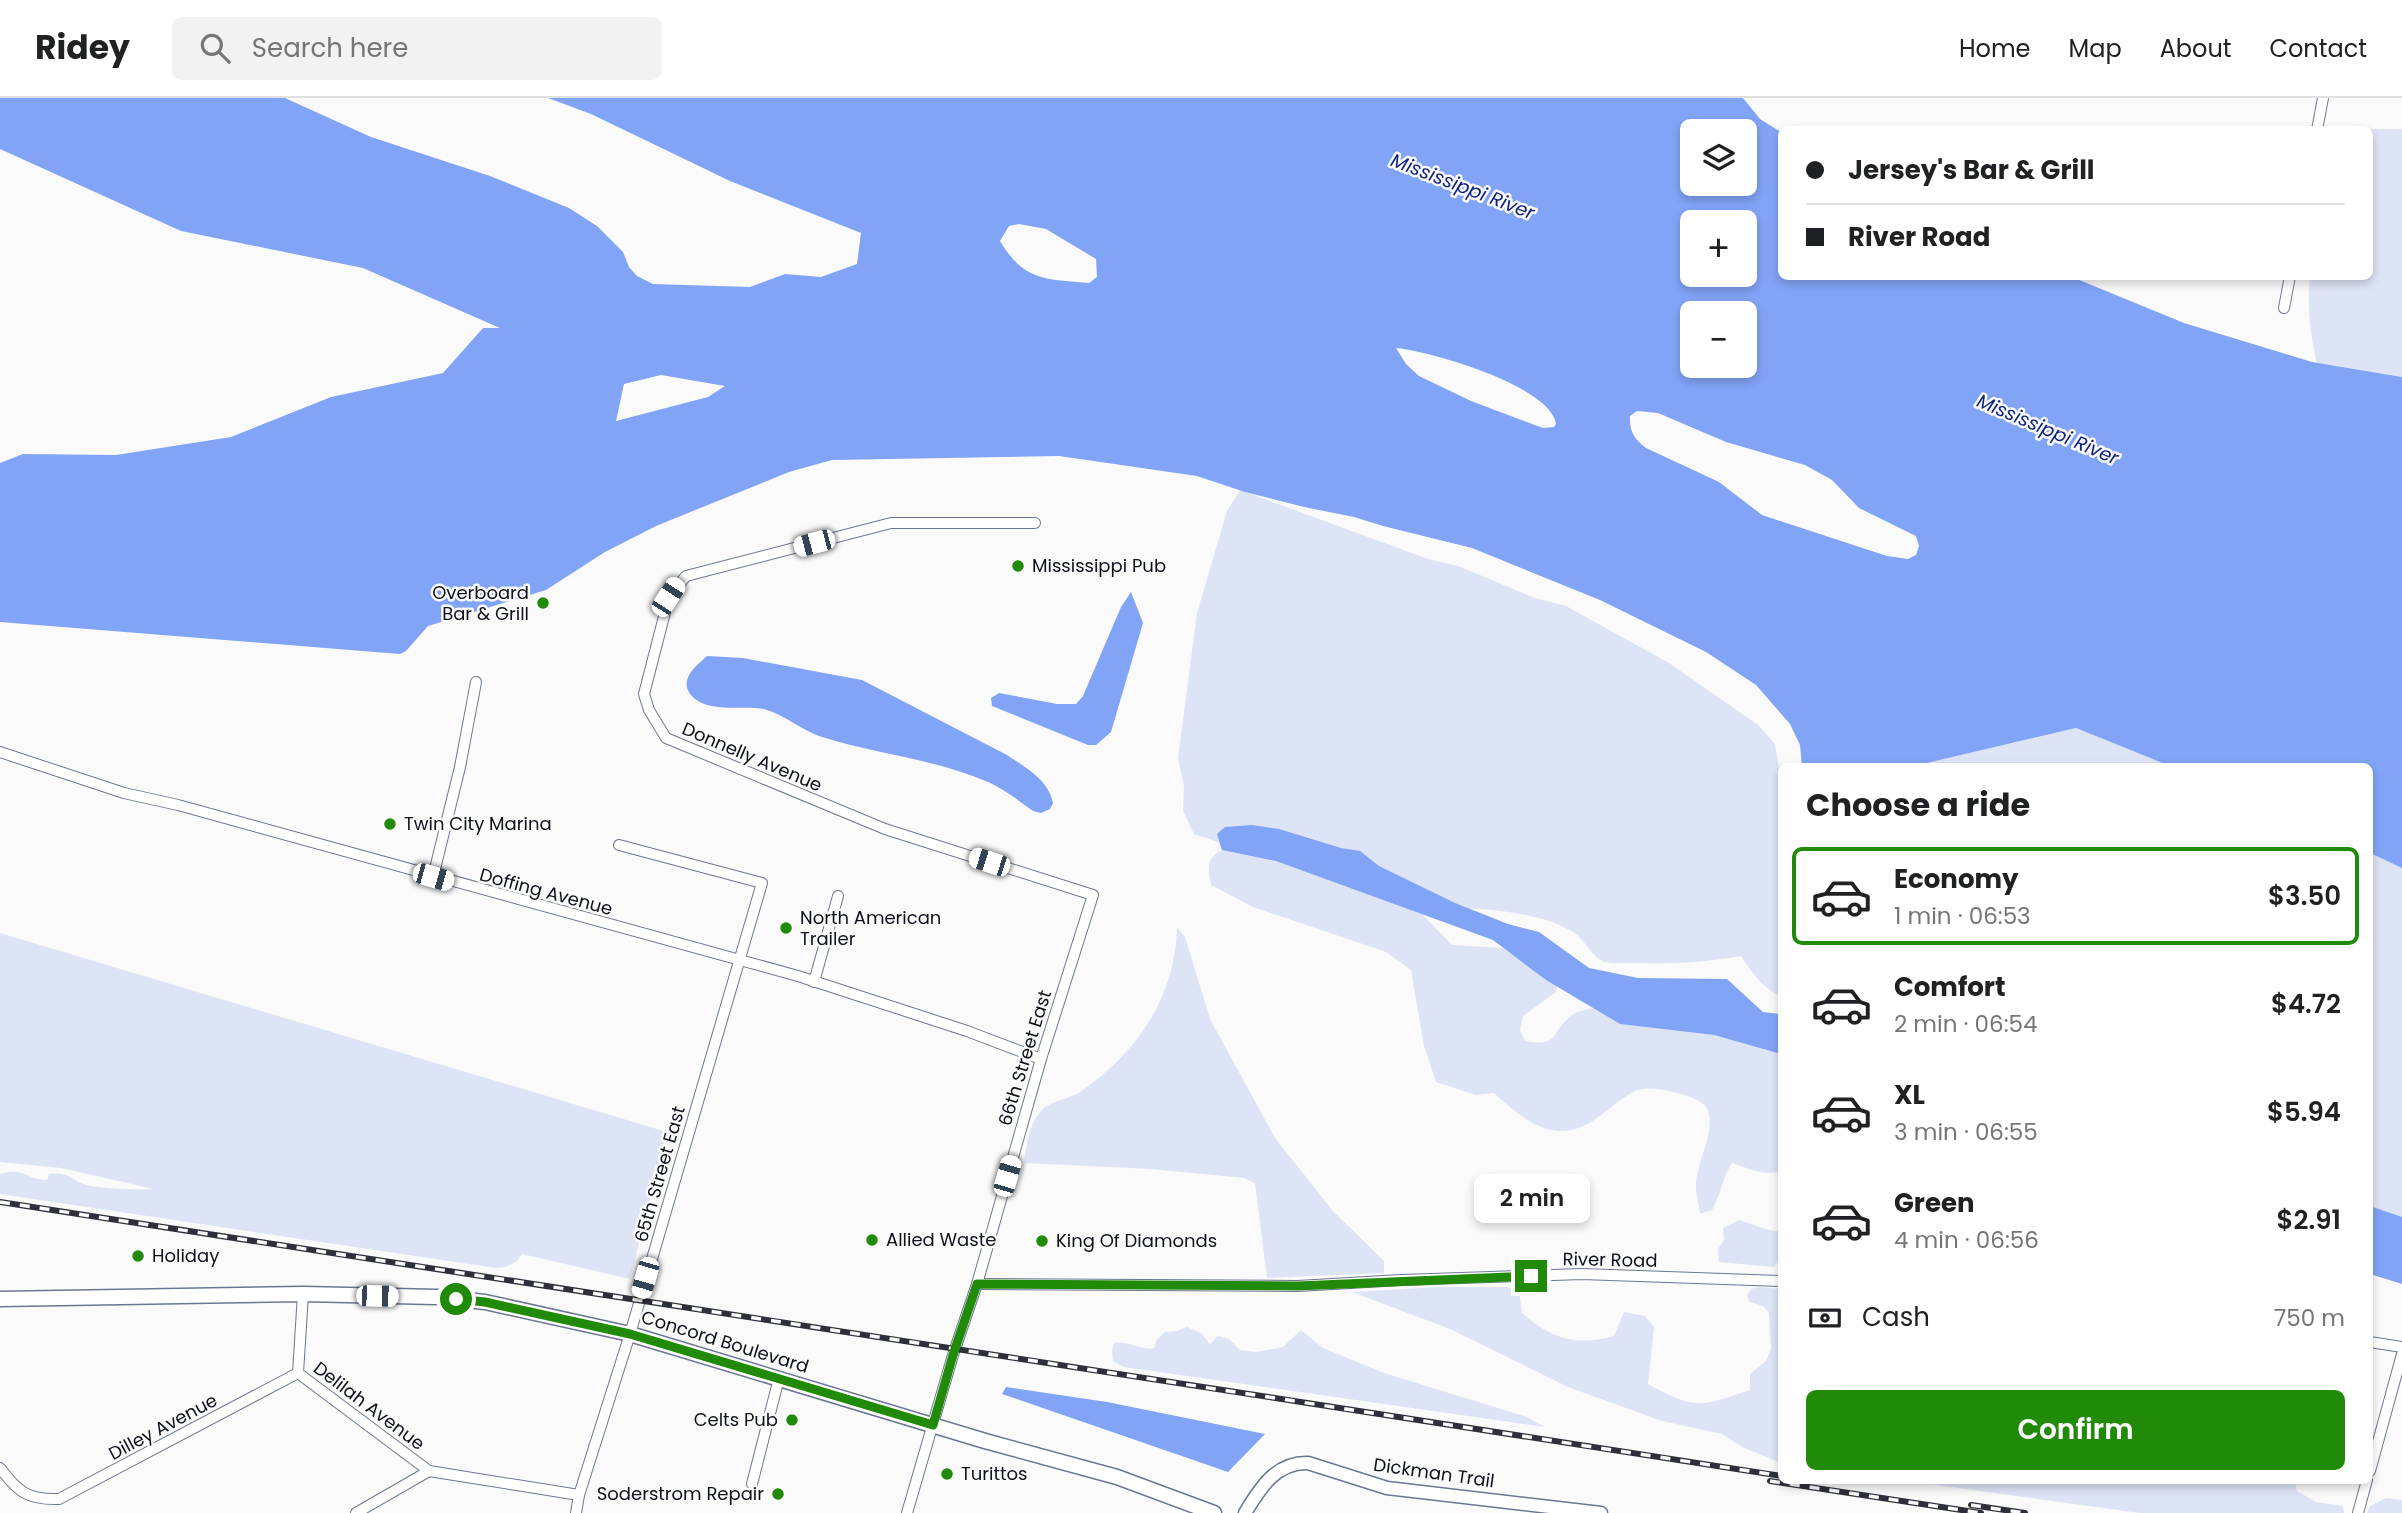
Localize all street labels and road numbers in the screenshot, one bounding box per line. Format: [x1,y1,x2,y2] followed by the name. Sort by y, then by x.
[678,716,826,797] street label: Donnelly Avenue
[477,862,615,921] street label: Doffing Avenue
[992,987,1057,1129] street label: 66th Street East
[628,1103,691,1245] street label: 65th Street East
[1562,1246,1658,1273] street label: River Road
[638,1304,812,1379] street label: Concord Boulevard
[309,1356,430,1456] street label: Delilah Avenue
[104,1387,221,1466] street label: Dilley Avenue
[1372,1452,1496,1493] street label: Dickman Trail

